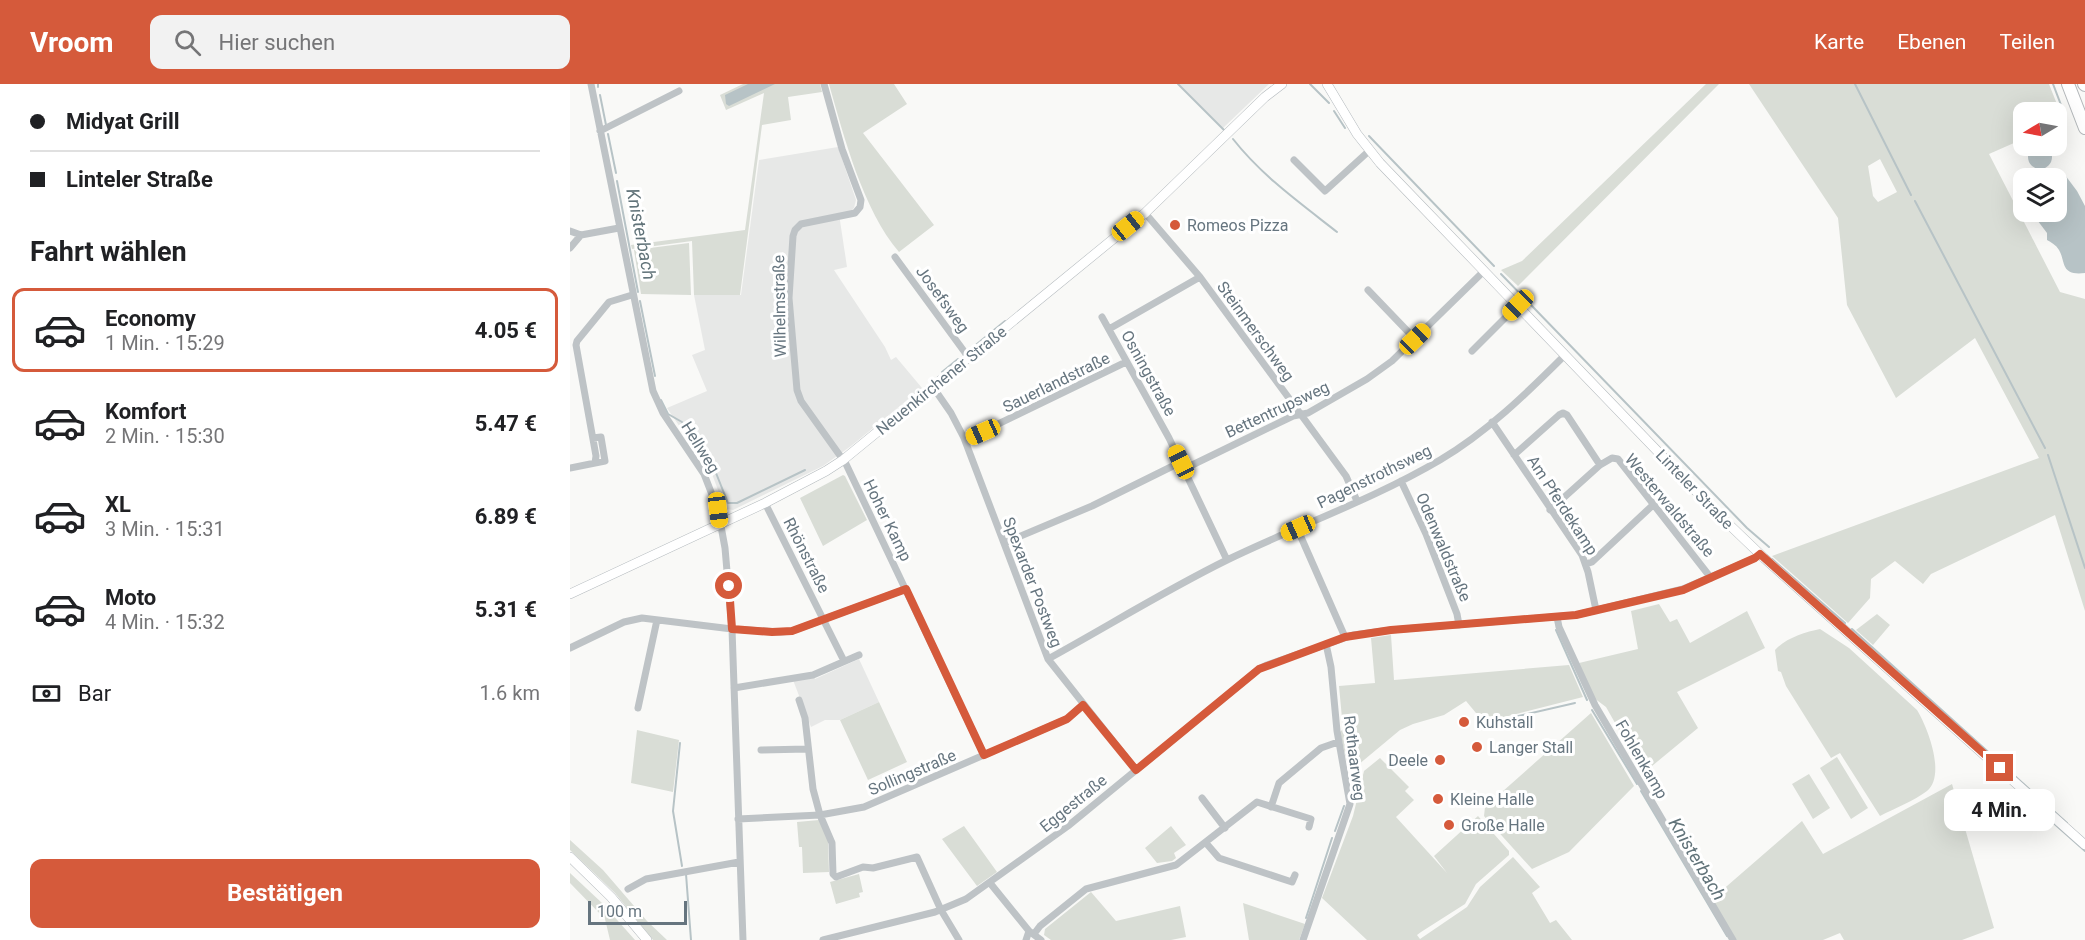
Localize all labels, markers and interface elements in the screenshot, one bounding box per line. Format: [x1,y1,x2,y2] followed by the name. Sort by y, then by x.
[150,15,570,69] search box
[30,26,114,59] text: Vroom
[171,26,204,59] icon: search
[219,30,335,55] text: Hier suchen
[1814,30,1864,54] text: Karte
[1897,30,1966,54] text: Ebenen
[1999,30,2055,54] text: Teilen
[2013,102,2067,156] north arrow
[2013,102,2067,222] map controls
[66,109,180,134] text: Midyat Grill
[66,167,213,192] text: Linteler Straße
[2013,168,2067,222] button: layers
[622,186,661,281] water label: Knisterbach
[1108,208,1148,244] car
[1187,216,1288,235] place label: Romeos Pizza
[1168,218,1182,232] marker: Romeos Pizza
[30,236,187,268] text: Fahrt wählen
[769,255,790,357] street label: Wilhelmstraße
[912,262,973,336] street label: Josefsweg
[1213,278,1298,385] street label: Steinmerschweg
[1499,286,1537,324] car
[33,303,87,357] icon: car
[105,306,196,331] text: Economy
[475,318,537,343] text: 4.05 €
[1396,320,1434,358] car
[872,322,1010,439] street label: Neuenkirchener Straße
[1117,327,1180,419] street label: Osningstraße
[105,331,225,355] text: 1 Min. · 15:29
[1000,348,1113,417] street label: Sauerlandstraße
[1222,377,1332,442] street label: Bettentrupsweg
[33,396,87,450] icon: car
[105,399,187,424] text: Komfort
[475,411,537,436] text: 5.47 €
[963,416,1003,448] car
[677,418,724,477] street label: Hellweg
[105,424,225,448] text: 2 Min. · 15:30
[1314,441,1434,512] street label: Pagenstrothsweg
[1165,442,1197,482] car
[1652,446,1737,533] street label: Linteler Straße
[1621,450,1718,561] street label: Westerwaldstraße
[1523,452,1602,559] street label: Am Pferdekamp
[860,476,916,564] street label: Hoher Kamp
[33,489,87,543] icon: car
[1412,490,1475,604] street label: Odenwaldstraße
[707,491,729,529] car
[105,492,131,517] text: XL
[475,504,537,529] text: 6.89 €
[1278,512,1318,544] car
[779,514,834,596] street label: Rhönstraße
[999,514,1066,650] street label: Spexarder Postweg
[105,517,225,541] text: 3 Min. · 15:31
[715,572,742,599] route start
[33,582,87,636] icon: car
[105,585,156,610] text: Moto
[475,597,537,622] text: 5.31 €
[105,610,225,634] text: 4 Min. · 15:32
[30,677,63,710] icon: cash
[78,681,111,706] text: Bar
[480,681,540,705] text: 1.6 km
[1476,713,1533,732] place label: Kuhstall
[1340,714,1369,802] street label: Rothaarweg
[1457,715,1471,729] marker: Kuhstall
[1611,717,1672,802] street label: Fohlenkamp
[1489,738,1573,757] place label: Langer Stall
[1470,740,1484,754] marker: Langer Stall
[865,745,959,799] street label: Sollingstraße
[1388,751,1428,770] place label: Deele
[1433,753,1447,767] marker: Deele
[1986,754,2013,781] route end
[1036,771,1111,836] street label: Eggestraße
[1944,789,2056,831] callout: 4 Min.
[1450,790,1534,809] place label: Kleine Halle
[1431,792,1445,806] marker: Kleine Halle
[1971,798,2028,822] text: 4 Min.
[1665,814,1730,904] water label: Knisterbach
[1461,816,1545,835] place label: Große Halle
[1442,818,1456,832] marker: Große Halle
[30,859,540,928] button: Bestätigen
[588,898,687,926] scale bar
[597,902,642,921] text: 100 m

